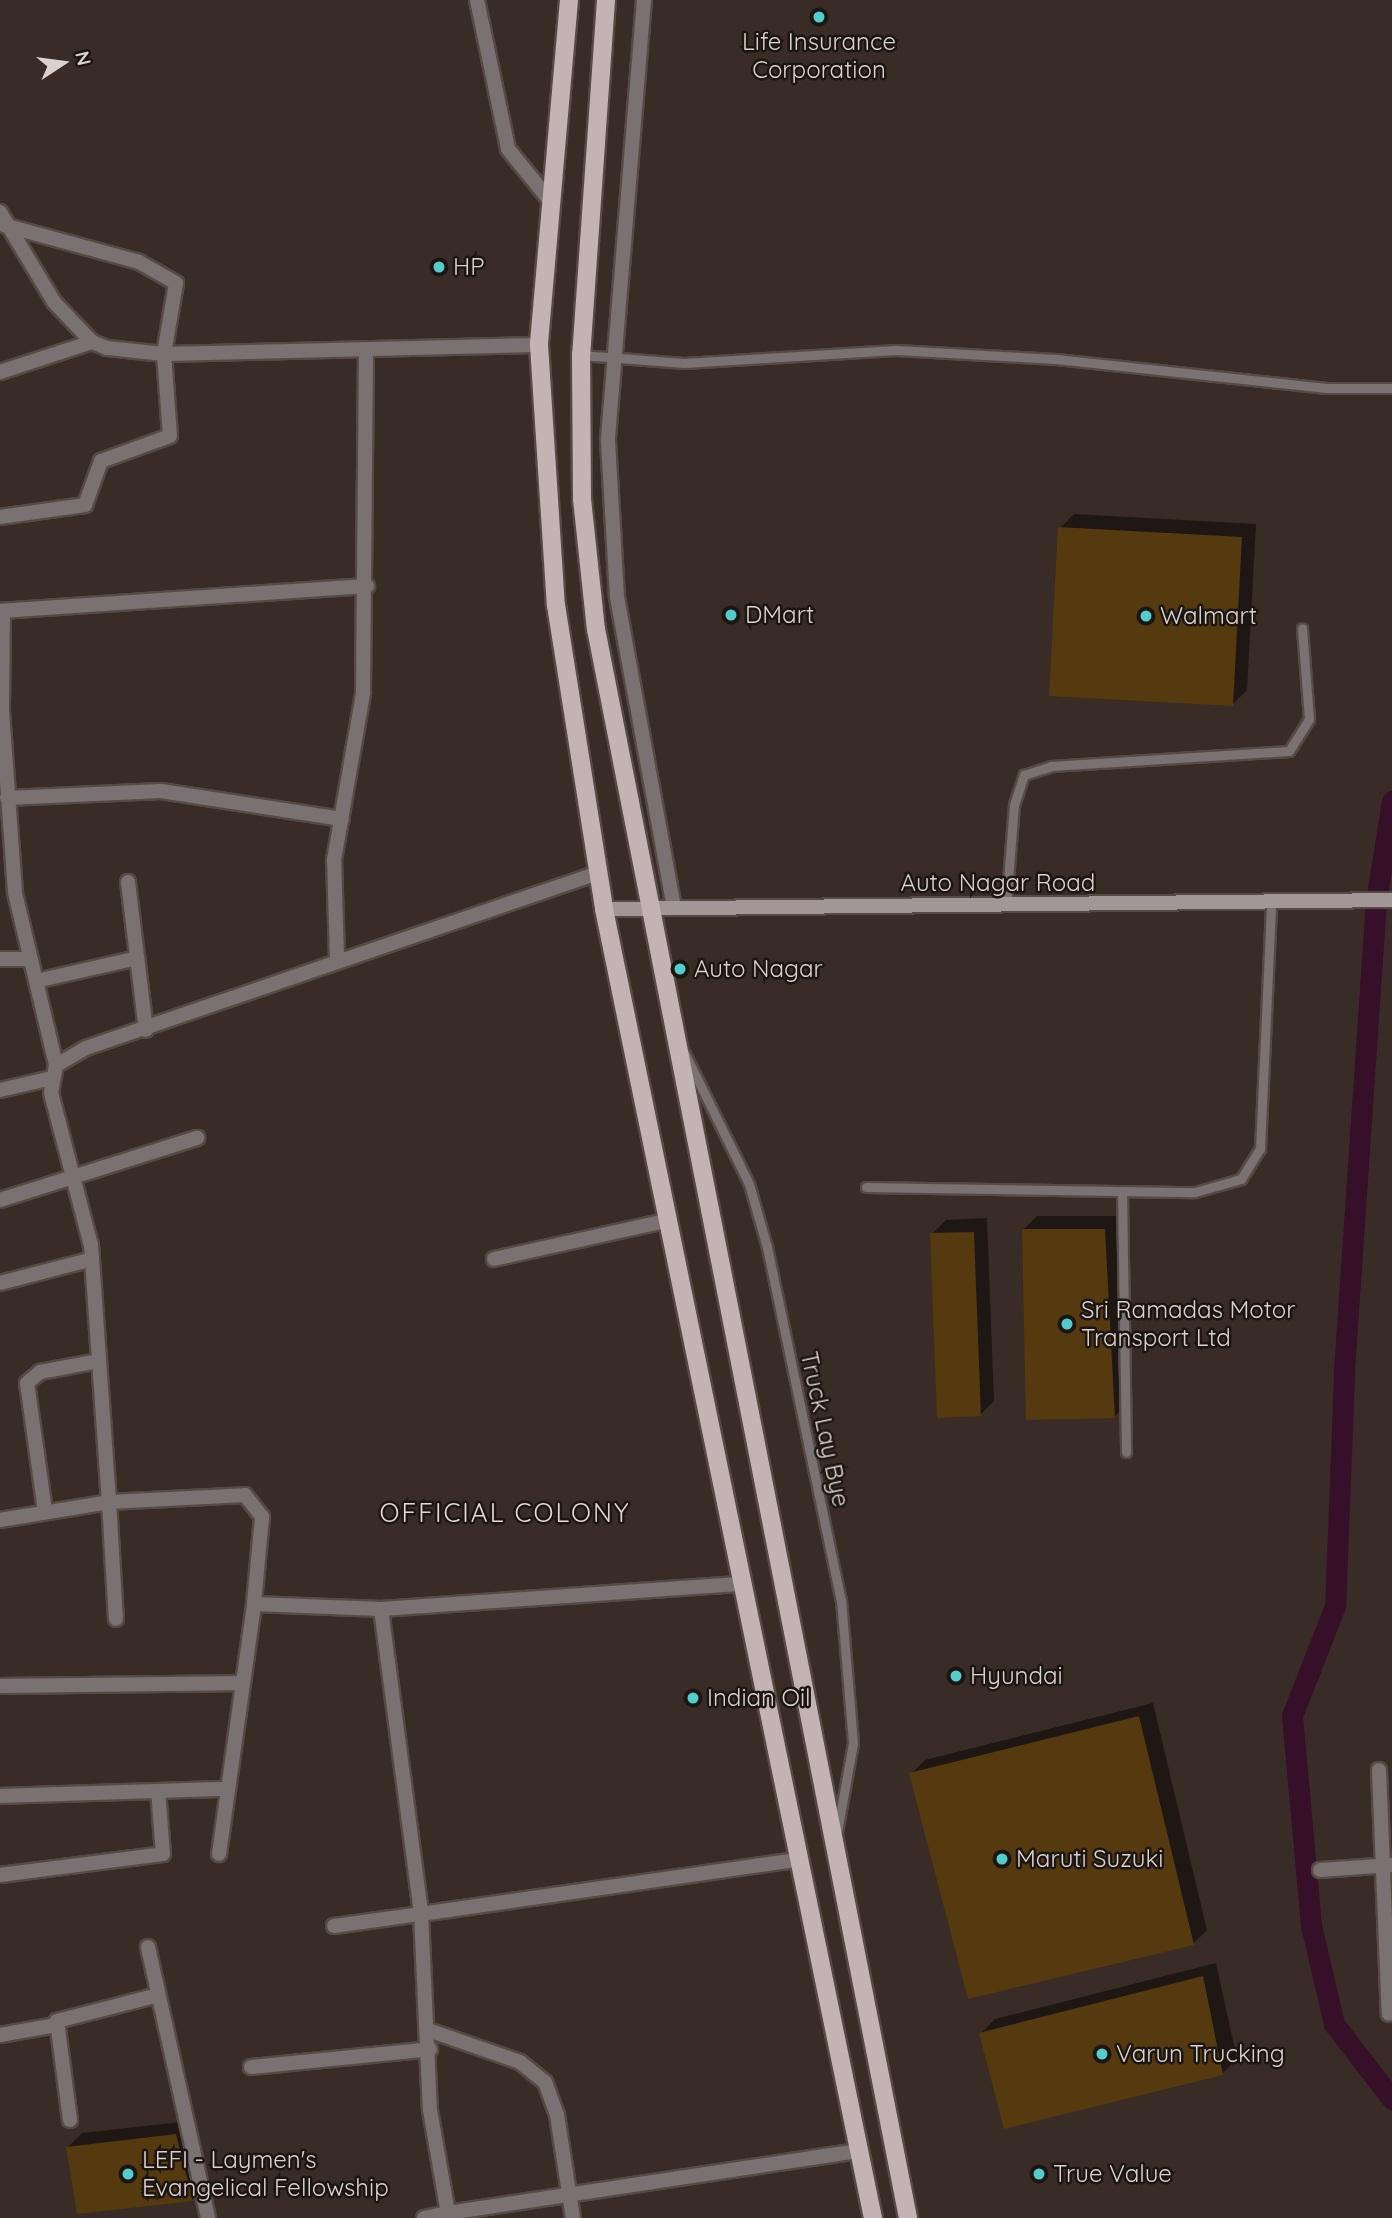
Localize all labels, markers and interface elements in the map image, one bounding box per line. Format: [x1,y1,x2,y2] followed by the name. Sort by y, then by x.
[811,9,827,25] marker: Life Insurance Corporation
[28,28,98,98] north arrow
[742,28,896,84] place label: Life Insurance Corporation
[70,49,97,68] text: N
[453,253,485,281] place label: HP
[431,259,447,275] marker: HP
[745,601,814,629] place label: DMart
[1160,602,1257,630] place label: Walmart
[723,607,739,623] marker: DMart
[1138,608,1154,624] marker: Walmart
[901,869,1095,897] street label: Auto Nagar Road
[694,955,823,983] place label: Auto Nagar
[672,961,688,977] marker: Auto Nagar
[1081,1296,1296,1352] place label: Sri Ramadas Motor Transport Ltd
[1059,1316,1075,1332] marker: Sri Ramadas Motor Transport Ltd
[794,1349,856,1509] street label: Truck Lay Bye
[381,1497,629,1529] district label: OFFICIAL COLONY
[970,1662,1063,1690] place label: Hyundai
[948,1668,964,1684] marker: Hyundai
[707,1684,811,1712] place label: Indian Oil
[685,1690,701,1706] marker: Indian Oil
[1016,1845,1163,1873] place label: Maruti Suzuki
[994,1851,1010,1867] marker: Maruti Suzuki
[1116,2040,1285,2068] place label: Varun Trucking
[1094,2046,1110,2062] marker: Varun Trucking
[142,2146,389,2202] place label: LEFI - Laymen's Evangelical Fellowship
[1053,2160,1172,2188] place label: True Value
[120,2166,136,2182] marker: LEFI - Laymen's Evangelical Fellowship
[1031,2166,1047,2182] marker: True Value

